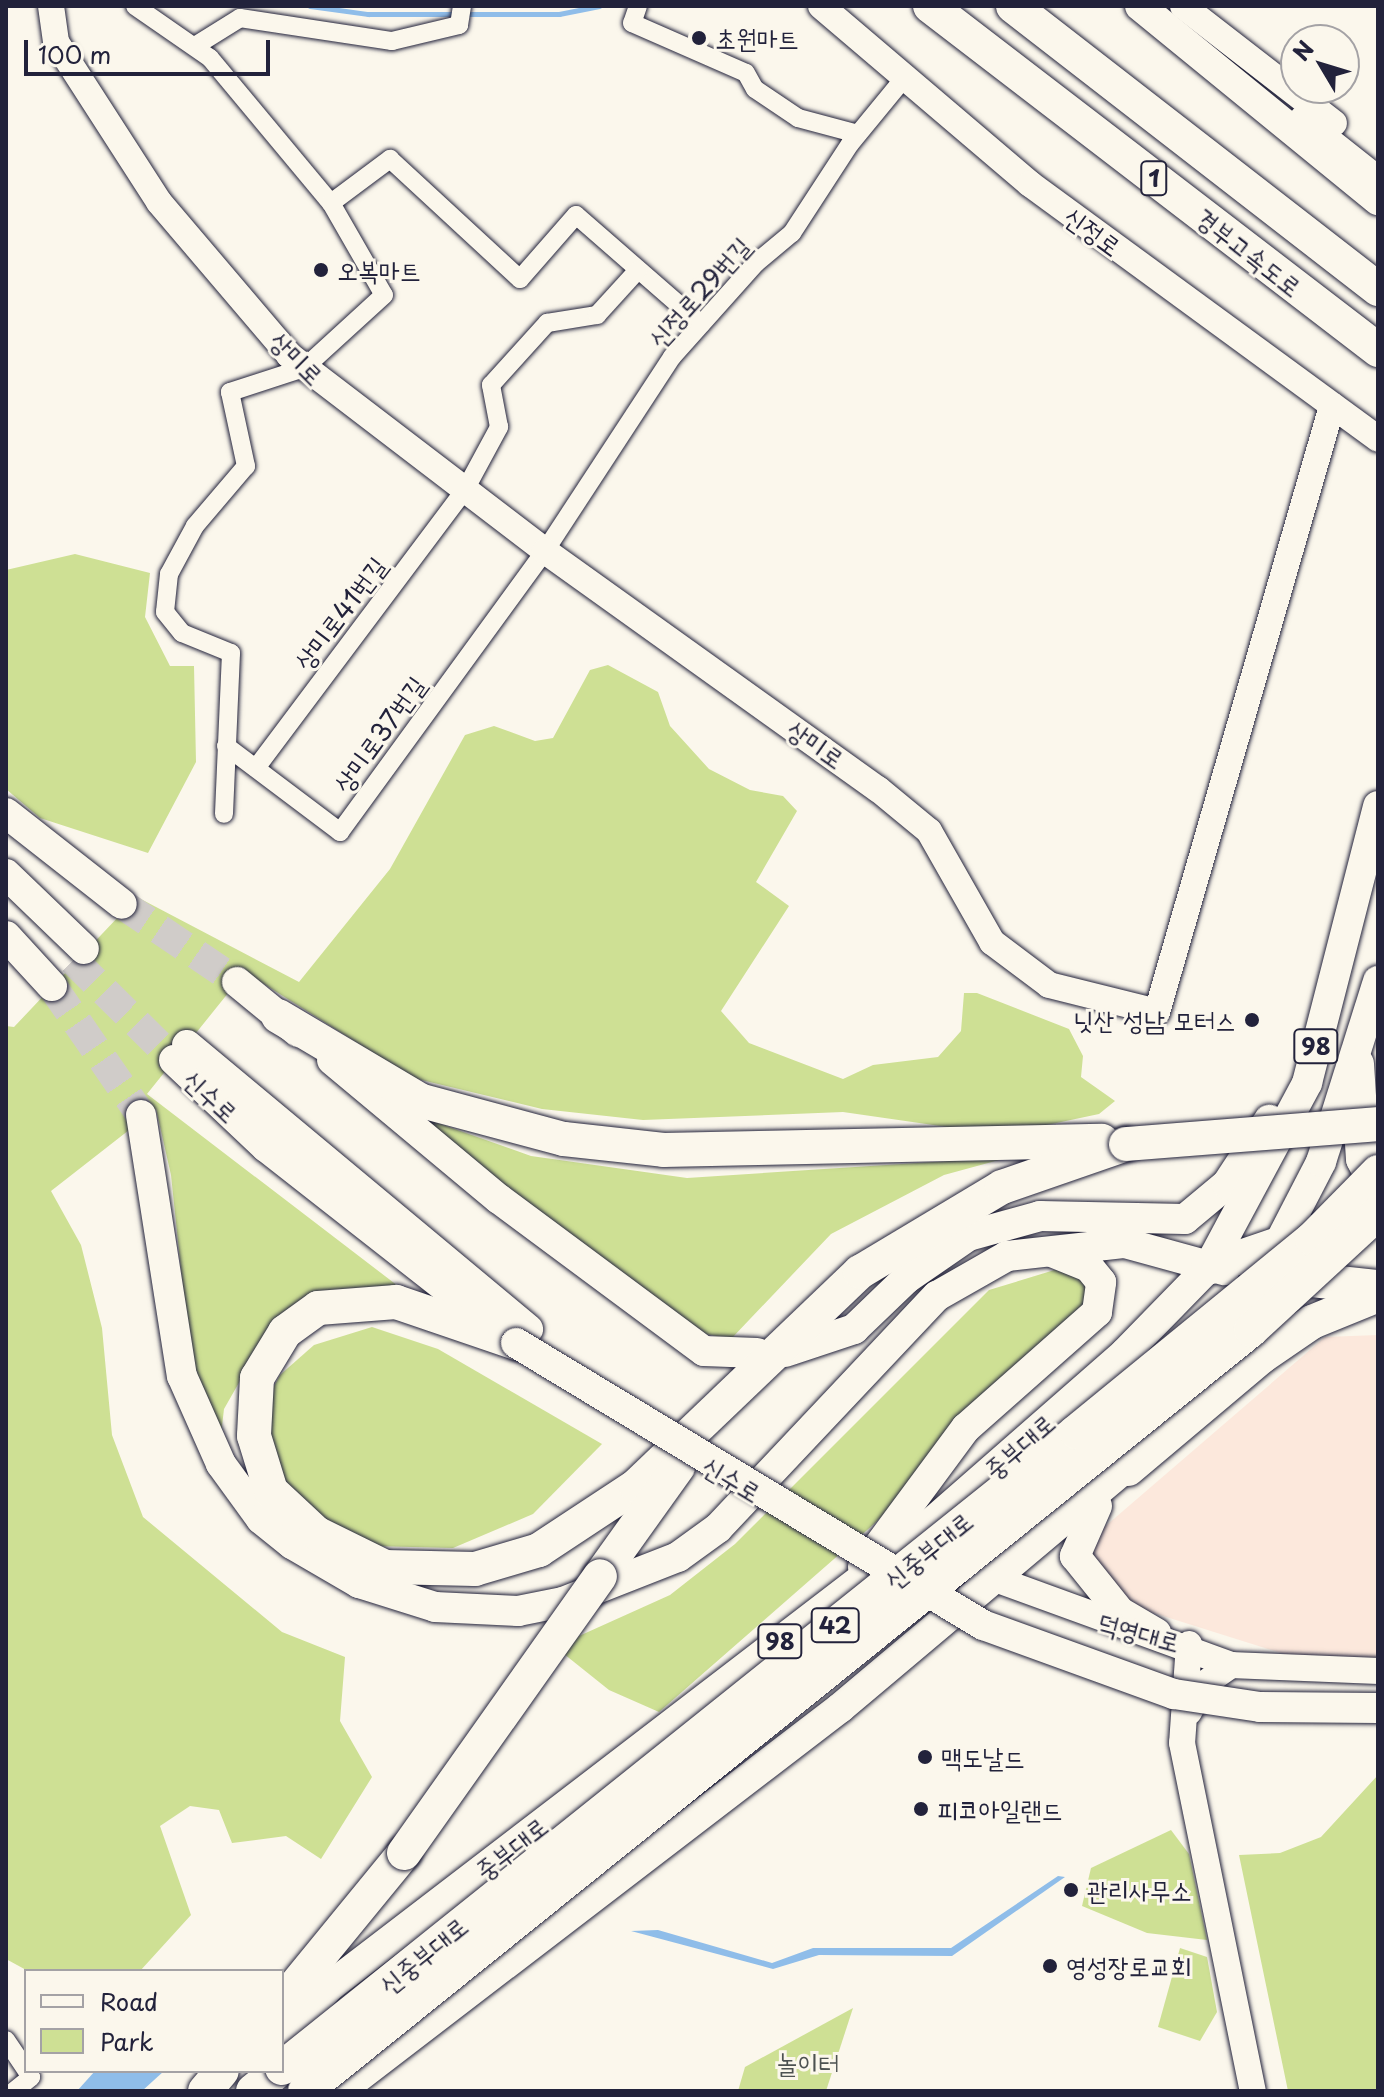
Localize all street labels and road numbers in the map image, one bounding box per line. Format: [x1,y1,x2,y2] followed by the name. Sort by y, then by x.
[1140,158,1168,198] road number: 1
[1058,200,1128,262] street label: 신정로
[1190,201,1308,303] street label: 경부고속도로
[641,230,757,354] street label: 신정로29번길
[264,325,330,391] street label: 상미로
[287,550,393,676] street label: 상미로41번길
[326,670,432,798] street label: 상미로37번길
[781,713,851,775] street label: 상미로
[1292,1026,1340,1066] road number: 98
[177,1063,245,1129] street label: 신수로
[977,1407,1061,1485] street label: 중부대로
[697,1449,767,1509] street label: 신수로
[878,1505,978,1595] street label: 신중부대로
[809,1605,861,1645] road number: 42
[1095,1606,1183,1658] street label: 덕영대로
[756,1621,804,1661] road number: 98
[468,1810,554,1886] street label: 중부대로
[373,1910,473,2000] street label: 신중부대로

